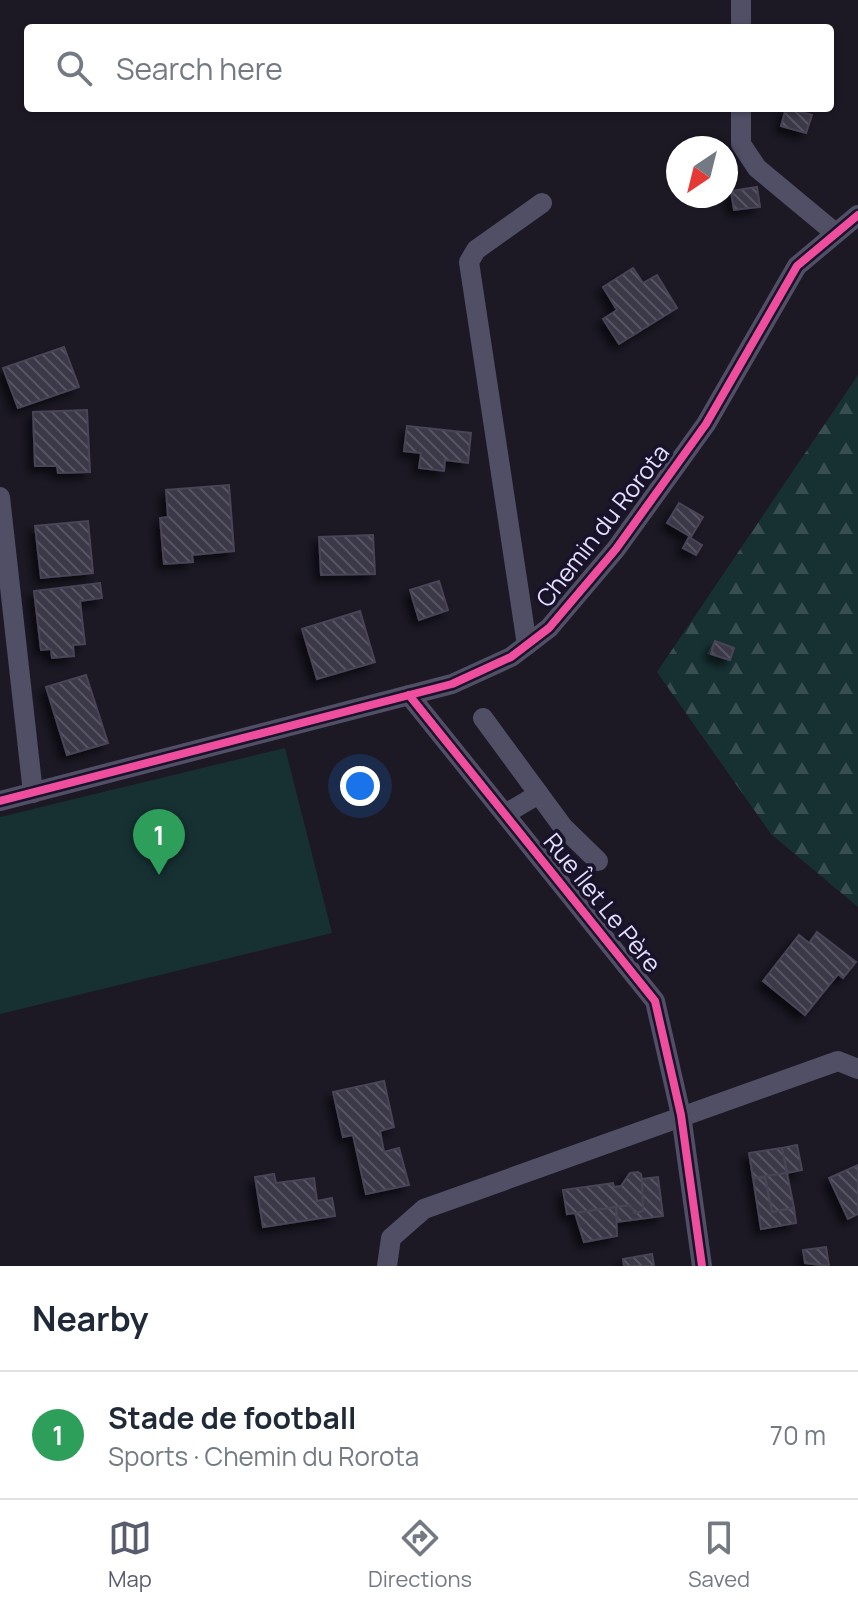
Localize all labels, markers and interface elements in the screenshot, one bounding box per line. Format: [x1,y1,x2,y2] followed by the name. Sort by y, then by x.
[24,24,834,112] search box
[52,46,96,90] icon: search
[116,48,283,89] text: Search here
[666,136,738,208] north arrow
[528,437,676,613] street label: Chemin du Rorota
[340,766,380,806] your location
[133,809,185,875] pin: 1
[537,826,669,978] street label: Rue Îlet Le Père
[32,1295,148,1341] text: Nearby
[108,1397,357,1438] text: Stade de football
[52,1417,64,1453] text: 1
[770,1417,826,1453] text: 70 m
[108,1438,419,1474] text: Sports · Chemin du Rorota
[108,1516,152,1594] tab: Map
[368,1516,472,1594] tab: Directions
[688,1516,750,1594] tab: Saved

